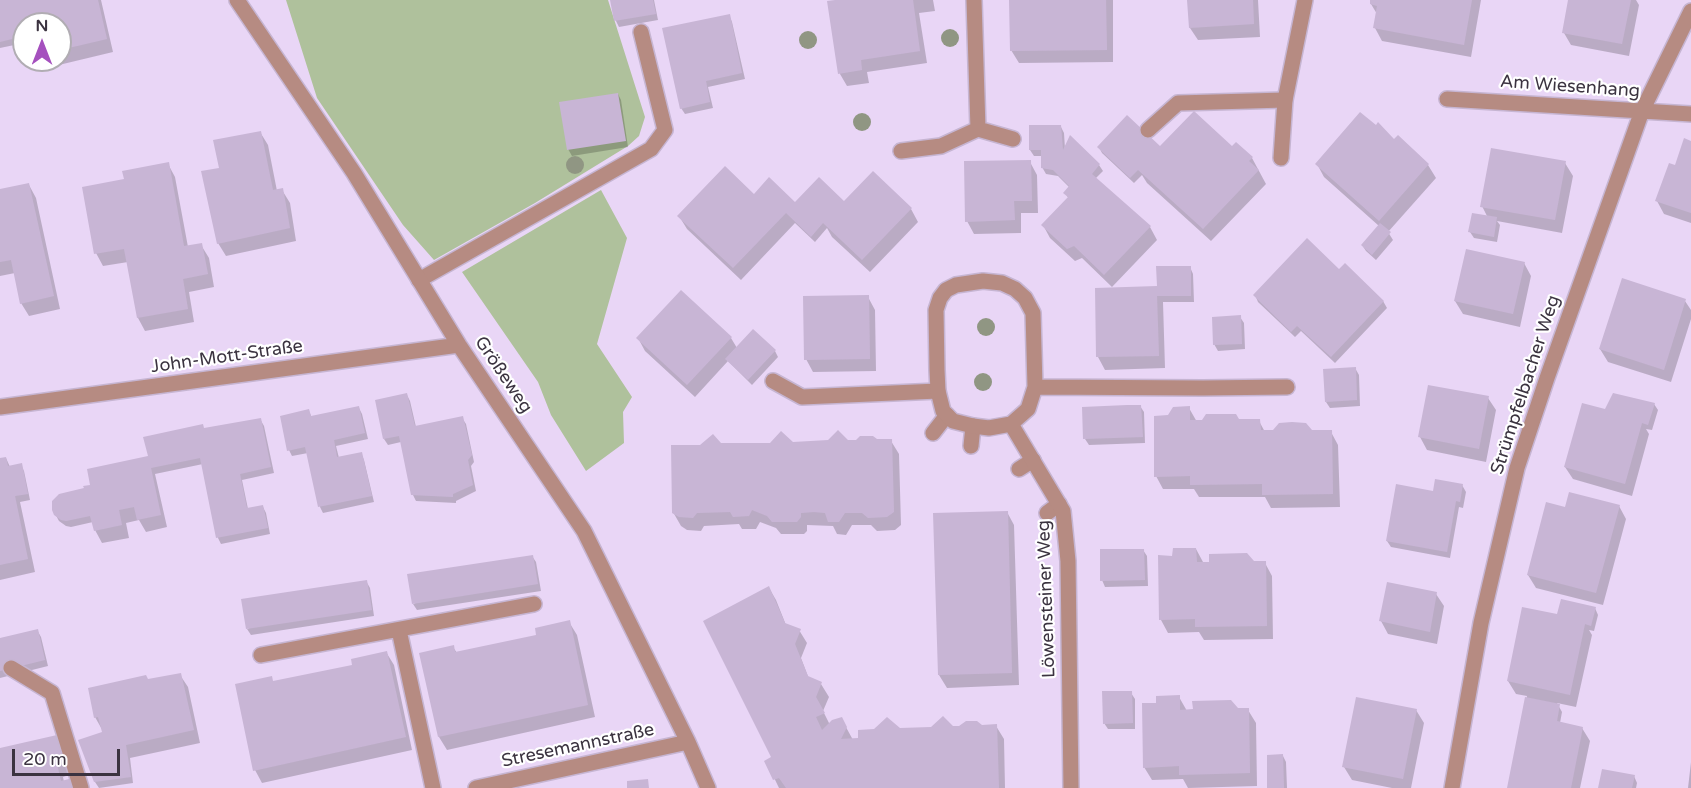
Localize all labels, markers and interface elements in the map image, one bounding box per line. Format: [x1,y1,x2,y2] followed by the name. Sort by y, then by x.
[12,12,72,72] north arrow
[36,16,48,36] text: N
[1499,71,1641,103] street label: Am Wiesenhang
[1487,293,1565,477] street label: Strümpfelbacher Weg
[469,333,537,417] street label: Größeweg
[150,336,304,378] street label: John-Mott-Straße
[1033,520,1061,678] street label: Löwensteiner Weg
[500,719,656,773] street label: Stresemannstraße
[15,737,123,775] scale bar
[23,748,67,770] text: 20 m

